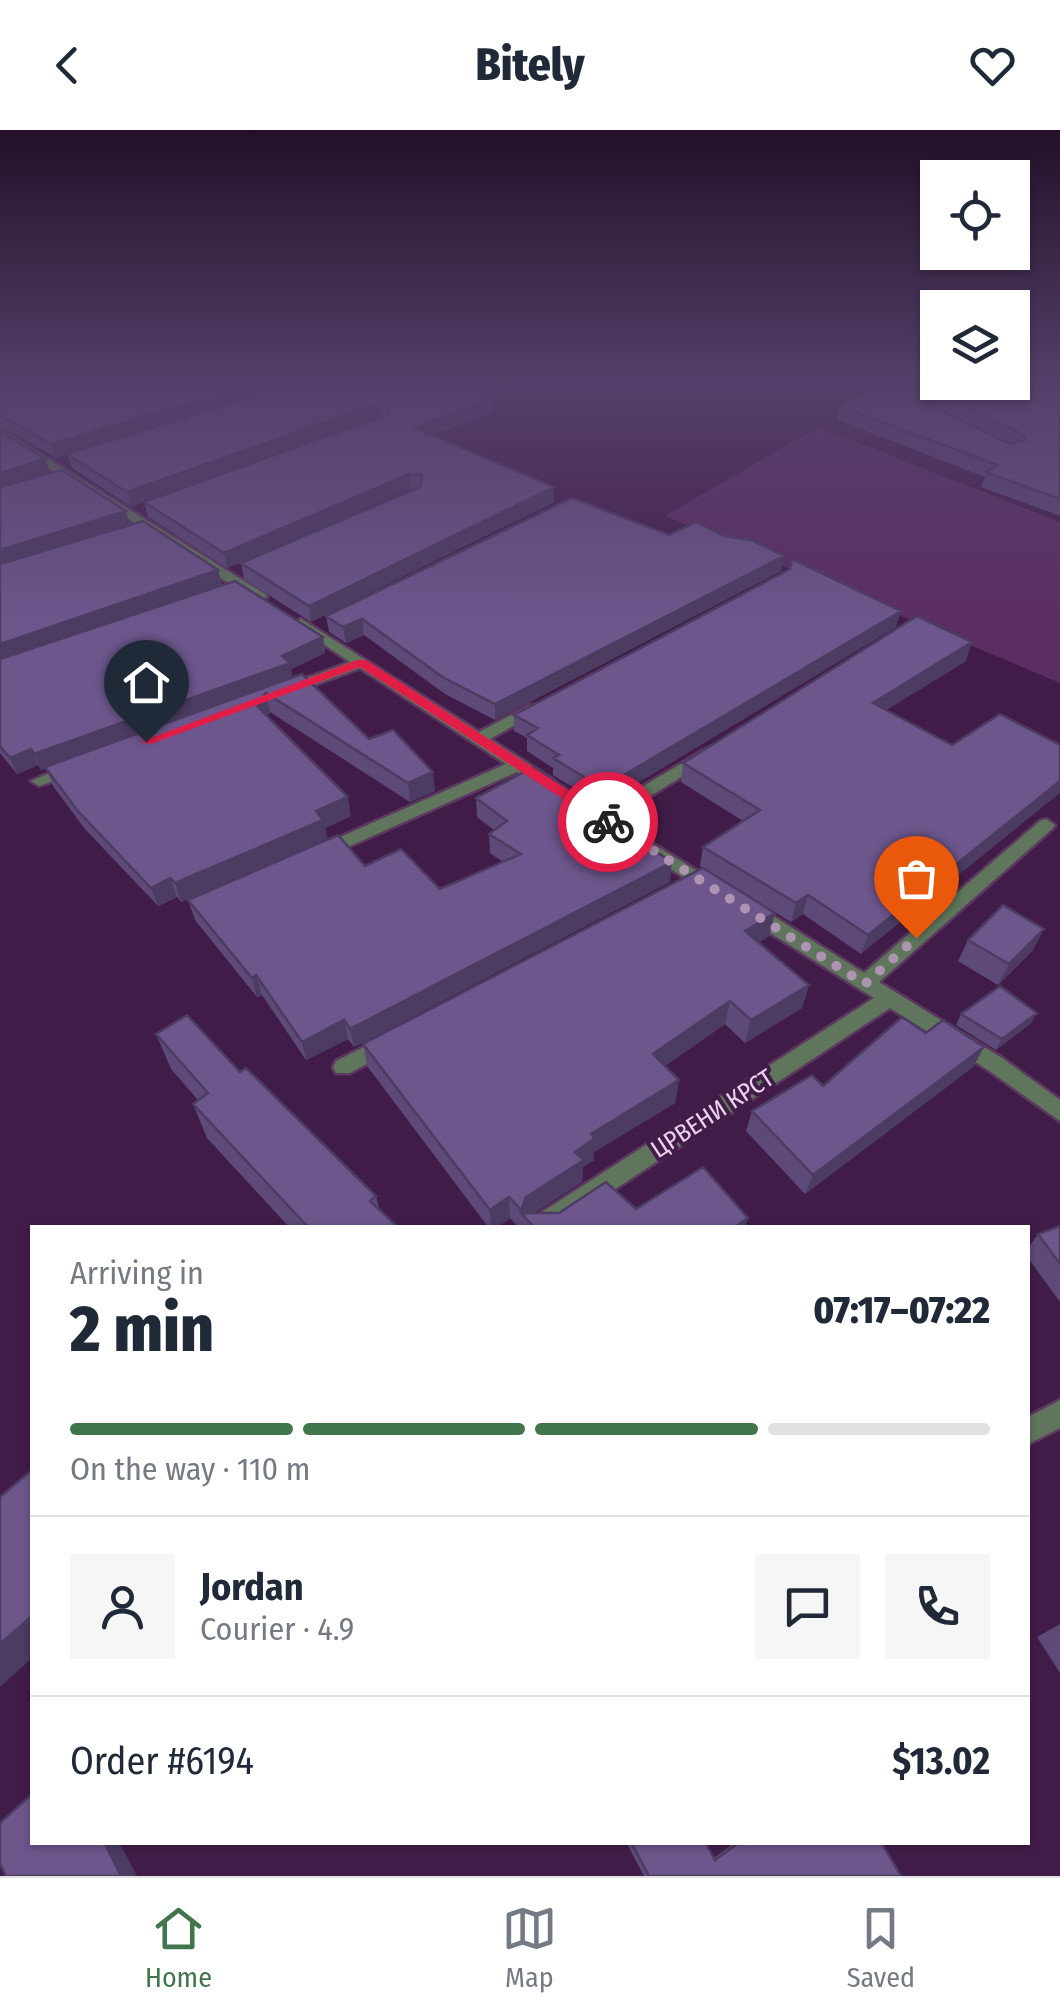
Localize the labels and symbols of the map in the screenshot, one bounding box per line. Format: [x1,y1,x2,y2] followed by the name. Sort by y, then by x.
[104,640,189,743] pin
[558,772,658,872] courier
[874,836,959,939] pin
[646,1063,780,1165] street label: ЦРВЕНИ КРСТ

